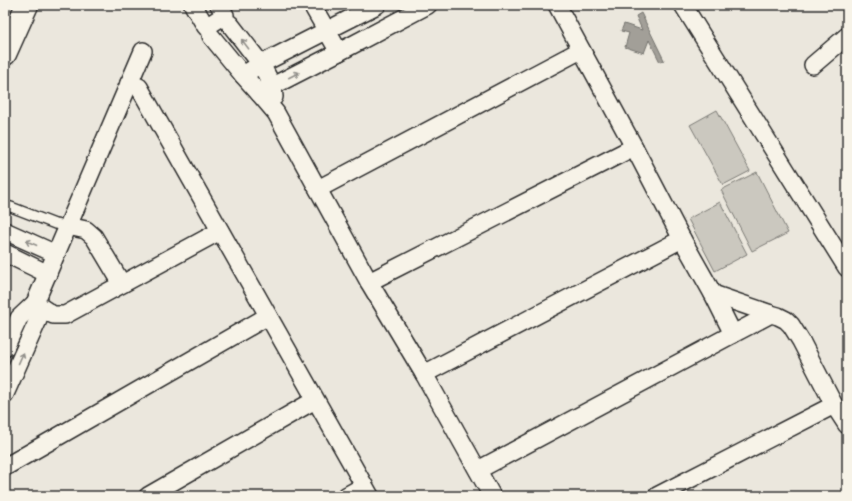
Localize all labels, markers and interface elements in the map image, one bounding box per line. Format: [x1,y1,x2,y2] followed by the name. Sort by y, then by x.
[241,39,250,50] one-way arrow
[288,71,300,79] one-way arrow
[25,238,37,246] one-way arrow
[18,353,25,365] one-way arrow

